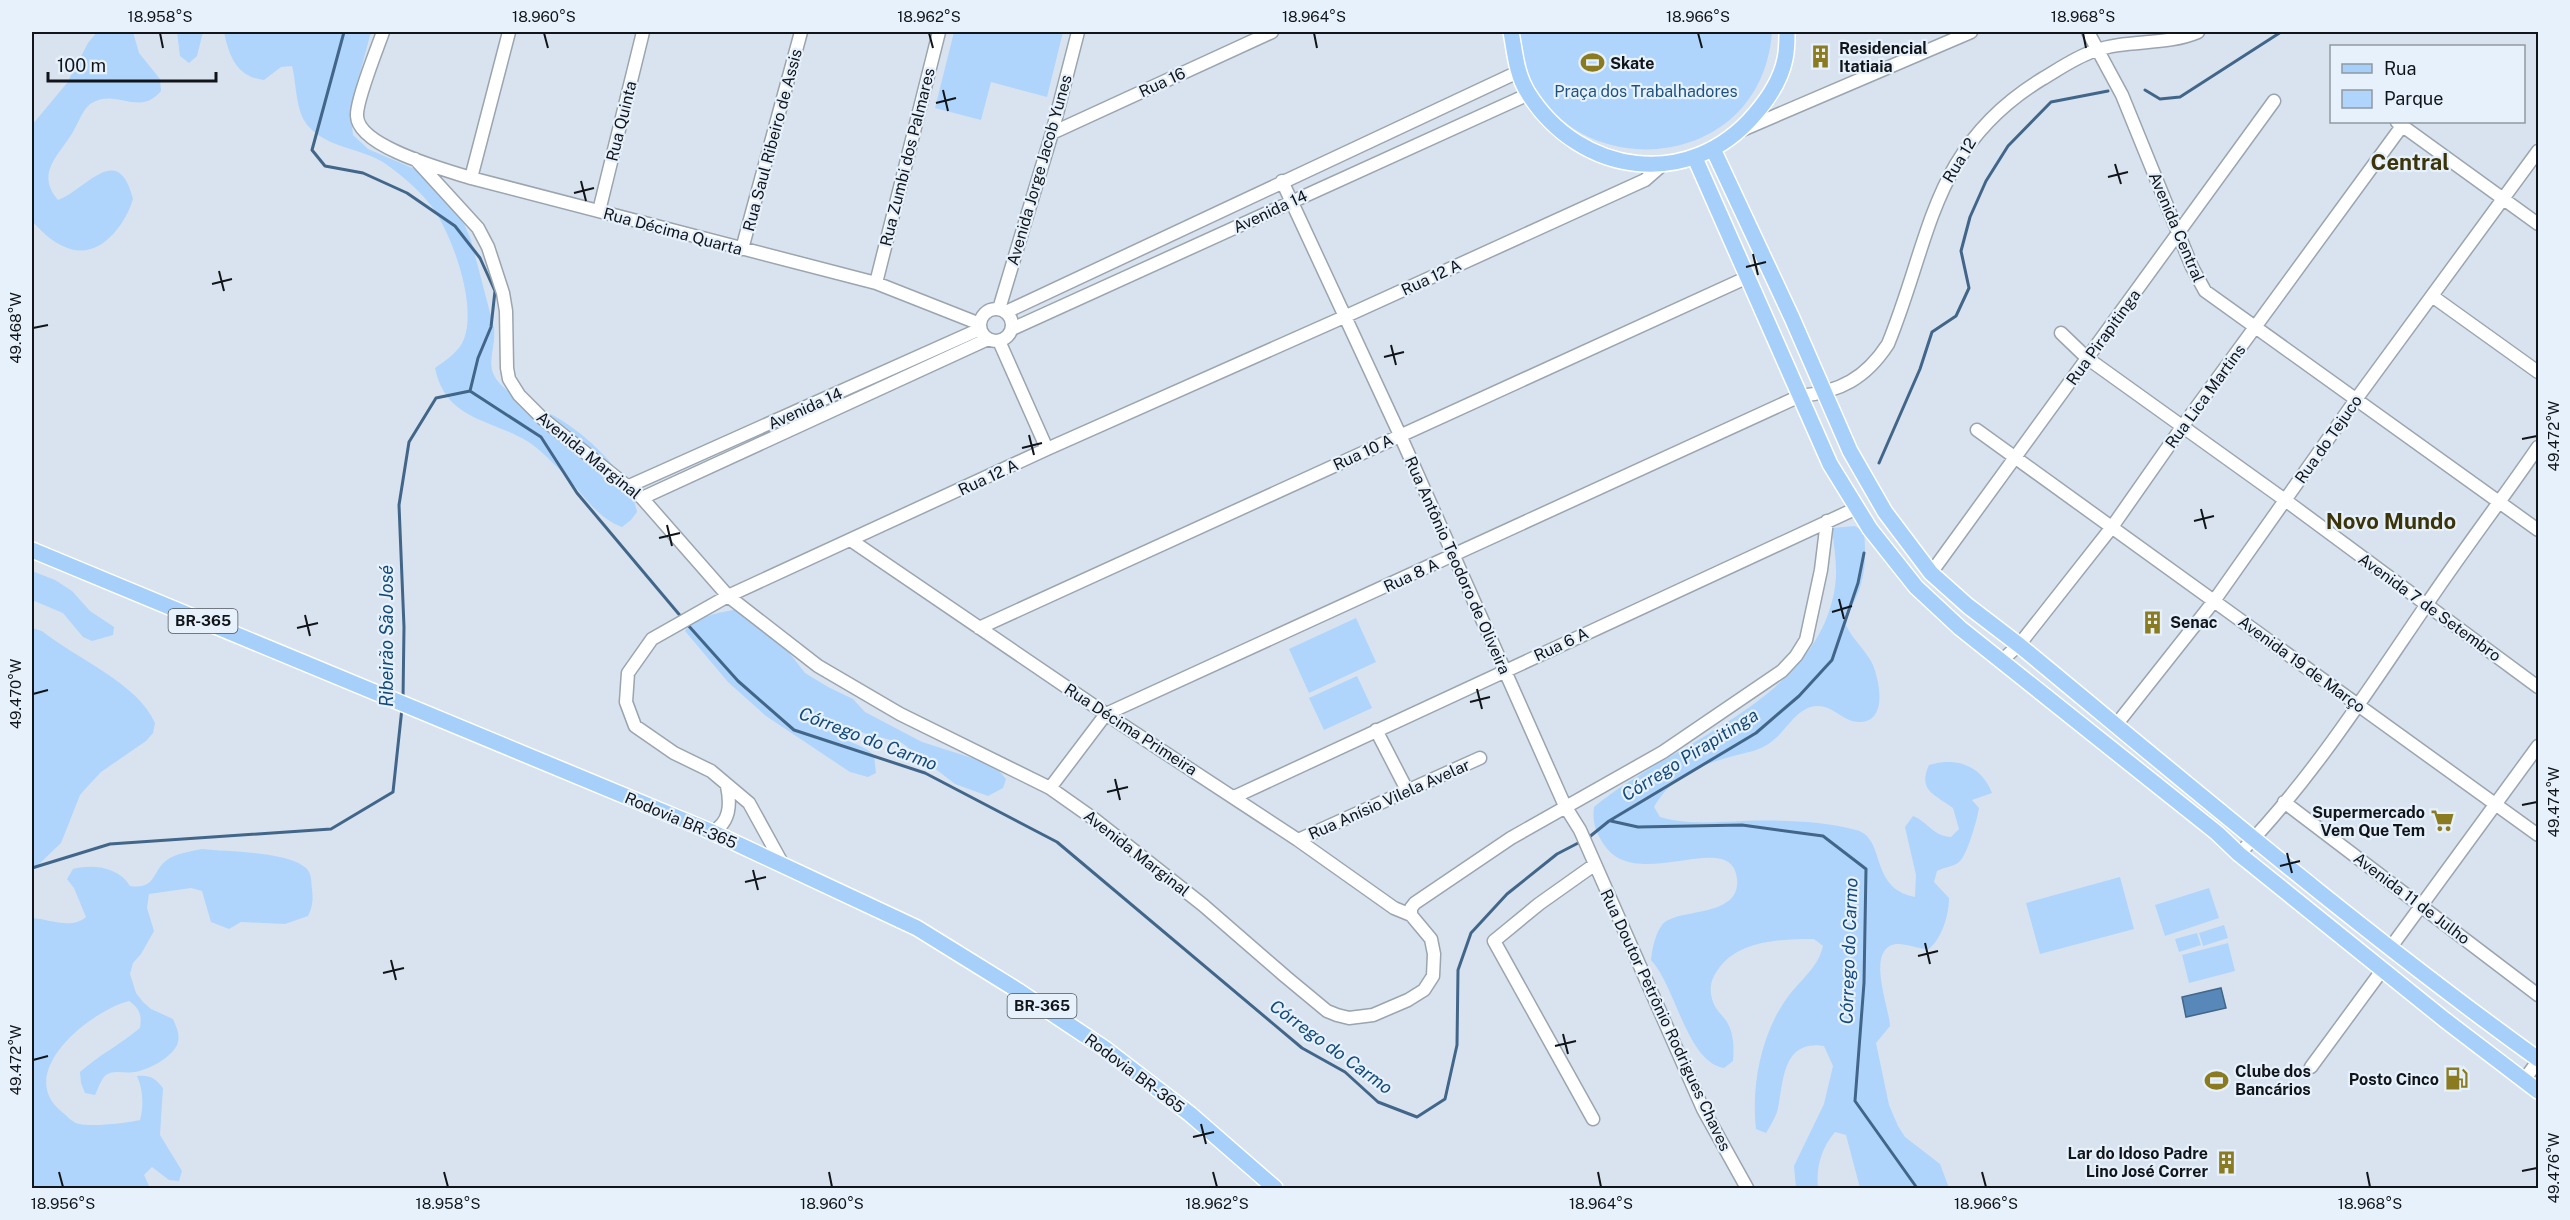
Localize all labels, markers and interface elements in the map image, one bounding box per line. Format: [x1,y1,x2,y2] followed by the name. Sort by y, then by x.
[128,8,192,25] text: 18.958°S
[512,8,576,25] text: 18.960°S
[897,8,961,25] text: 18.962°S
[1282,8,1346,25] text: 18.964°S
[1666,8,1730,25] text: 18.966°S
[2051,8,2115,25] text: 18.968°S
[1839,39,1928,76] place label: Residencial Itatiaia
[1808,44,1834,70] building icon: Residencial Itatiaia
[48,45,216,83] scale bar
[2330,45,2525,123] legend
[739,47,806,234] street label: Rua Saul Ribeiro de Assis
[1579,50,1605,76] sports icon: Skate
[1610,54,1654,73] place label: Skate
[57,55,106,76] text: 100 m
[2384,58,2416,79] text: Rua
[1136,63,1189,101] street label: Rua 16
[876,66,939,248] street label: Rua Zumbi dos Palmares
[1003,73,1076,268] street label: Avenida Jorge Jacob Yunes
[602,79,641,163] street label: Rua Quinta
[1554,82,1738,101] park label: Praça dos Trabalhadores
[2384,88,2444,109] text: Parque
[1939,134,1980,186] street label: Rua 12
[2371,149,2449,175] district label: Central
[2145,169,2208,285] street label: Avenida Central
[1230,186,1310,237] street label: Avenida 14
[601,204,744,259] street label: Rua Décima Quarta
[1398,255,1464,300] street label: Rua 12 A
[2062,286,2144,389] street label: Rua Pirapitinga
[7,292,24,364] text: 49.468°W
[2161,341,2249,452] street label: Rua Lica Martins
[765,384,845,433] street label: Avenida 14
[2291,391,2366,487] street label: Rua do Tejuco
[2545,401,2562,471] text: 49.472°W
[533,407,645,503] street label: Avenida Marginal
[1330,430,1396,475] street label: Rua 10 A
[1401,453,1514,677] street label: Rua Antônio Teodoro de Oliveira
[955,455,1021,500] street label: Rua 12 A
[2326,508,2456,534] district label: Novo Mundo
[2355,549,2505,666] street label: Avenida 7 de Setembro
[1381,555,1442,596] street label: Rua 8 A
[376,565,397,707] water label: Ribeirão São José
[168,609,238,633] road number: BR-365
[2139,609,2165,635] building icon: Senac
[2235,612,2369,717] street label: Avenida 19 de Março
[2170,613,2218,632] place label: Senac
[1531,624,1591,665] street label: Rua 6 A
[7,659,24,729] text: 49.470°W
[1061,679,1201,779] street label: Rua Décima Primeira
[796,702,941,775] water label: Córrego do Carmo
[1618,704,1762,805] water label: Córrego Pirapitinga
[1306,755,1473,844] street label: Rua Anísio Vilela Avelar
[2545,767,2562,837] text: 49.474°W
[622,788,740,853] street label: Rodovia BR-365
[2312,803,2425,840] place label: Supermercado Vem Que Tem
[1080,806,1193,901] street label: Avenida Marginal
[2430,808,2456,834] supermarket icon: Supermercado Vem Que Tem
[2350,849,2474,948] street label: Avenida 11 de Julho
[1835,877,1862,1025] water label: Córrego do Carmo
[1596,886,1735,1154] street label: Rua Doutor Petrônio Rodrigues Chaves
[1008,994,1076,1018] road number: BR-365
[1266,995,1397,1098] water label: Córrego do Carmo
[7,1025,24,1095] text: 49.472°W
[1081,1030,1188,1117] street label: Rodovia BR-365
[2235,1062,2311,1099] place label: Clube dos Bancários
[2444,1066,2470,1092] fuel station icon: Posto Cinco
[2204,1067,2230,1093] sports icon: Clube dos Bancários
[2349,1070,2439,1089] place label: Posto Cinco
[2545,1133,2562,1203] text: 49.476°W
[2068,1144,2208,1181] place label: Lar do Idoso Padre Lino José Correr
[2213,1149,2239,1175] building icon: Lar do Idoso Padre Lino José Correr
[31,1195,95,1212] text: 18.956°S
[416,1195,480,1212] text: 18.958°S
[800,1195,864,1212] text: 18.960°S
[1185,1195,1249,1212] text: 18.962°S
[1569,1195,1633,1212] text: 18.964°S
[1954,1195,2018,1212] text: 18.966°S
[2338,1195,2402,1212] text: 18.968°S

